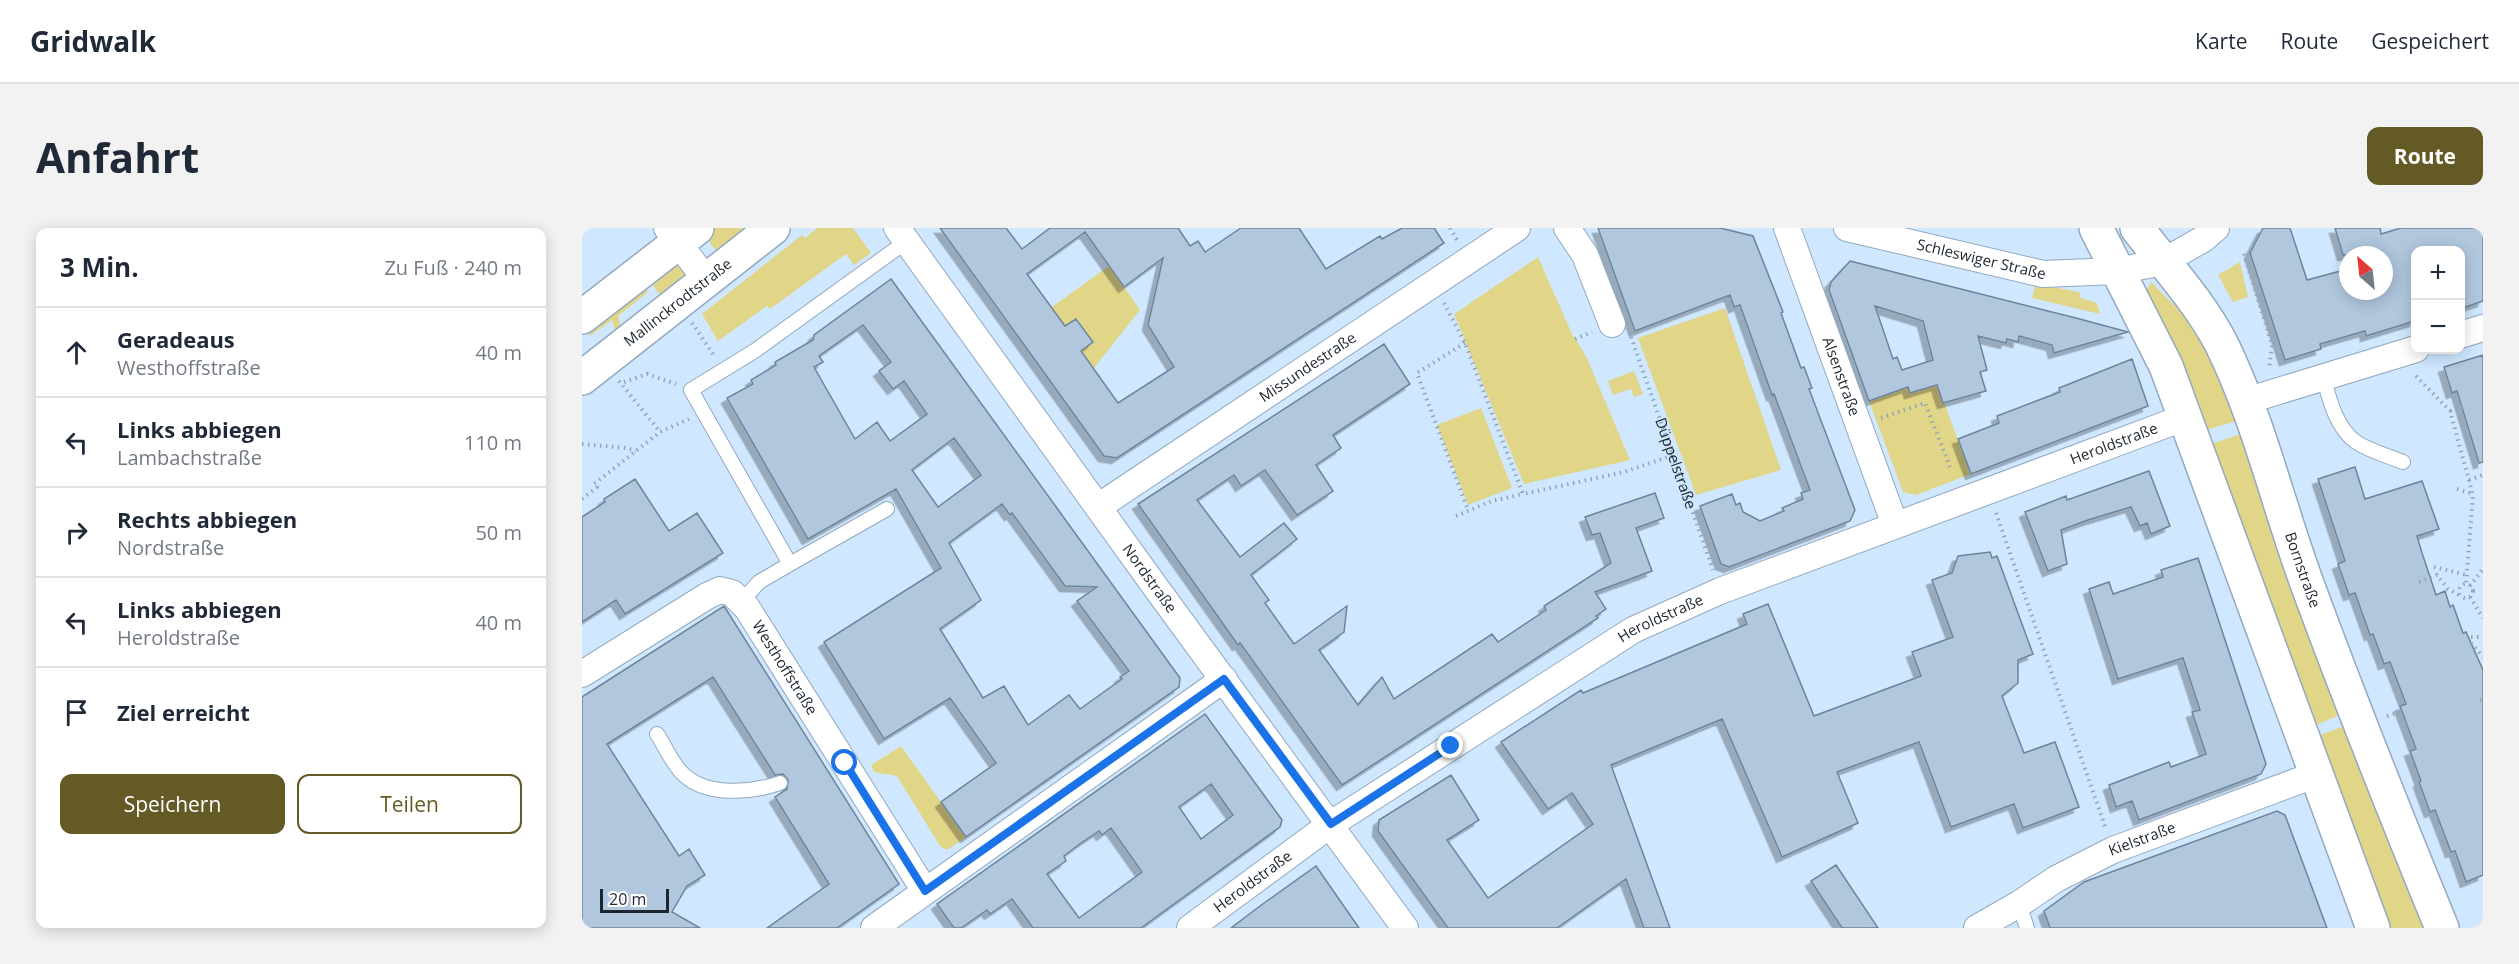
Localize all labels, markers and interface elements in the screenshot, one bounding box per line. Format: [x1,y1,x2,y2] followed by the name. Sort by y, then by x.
[30,22,156,60] text: Gridwalk
[2195,27,2247,55] text: Karte
[2280,27,2338,55] text: Route
[2371,27,2489,55] text: Gespeichert
[2367,127,2483,185] button: Route
[36,128,199,185] text: Anfahrt
[1915,234,2048,283] street label: Schleswiger Straße
[2339,246,2393,300] north arrow
[2411,246,2465,354] map controls
[2411,246,2465,300] button: +
[60,249,139,285] text: 3 Min.
[619,253,735,350] street label: Mallinckrodtstraße
[384,254,522,281] text: Zu Fuß · 240 m
[2411,300,2465,354] button: −
[117,324,235,354] text: Geradeaus
[1255,327,1360,406] street label: Missundestraße
[1818,334,1865,419] street label: Alsenstraße
[60,336,93,369] icon: ahead
[475,339,522,366] text: 40 m
[117,354,261,381] text: Westhoffstraße
[117,414,282,444] text: Links abbiegen
[1651,415,1702,511] street label: Düppelstraße
[2067,417,2160,469] street label: Heroldstraße
[60,426,93,459] icon: left
[464,429,522,456] text: 110 m
[117,444,262,471] text: Lambachstraße
[117,504,297,534] text: Rechts abbiegen
[60,516,93,549] icon: right
[475,519,522,546] text: 50 m
[2281,529,2326,610] street label: Bornstraße
[117,534,224,561] text: Nordstraße
[1119,540,1182,616] street label: Nordstraße
[1613,589,1706,646] street label: Heroldstraße
[117,594,282,624] text: Links abbiegen
[60,606,93,639] icon: left
[475,609,522,636] text: 40 m
[748,616,823,718] street label: Westhoffstraße
[117,624,240,651] text: Heroldstraße
[60,696,93,729] icon: arrive
[117,697,250,727] text: Ziel erreicht
[1437,732,1463,758] route end
[831,749,857,775] route start
[60,774,285,834] button: Speichern
[297,774,522,834] button: Teilen
[2105,817,2178,860] street label: Kielstraße
[1209,845,1295,916] street label: Heroldstraße
[600,886,669,914] scale bar
[609,888,646,910] text: 20 m

